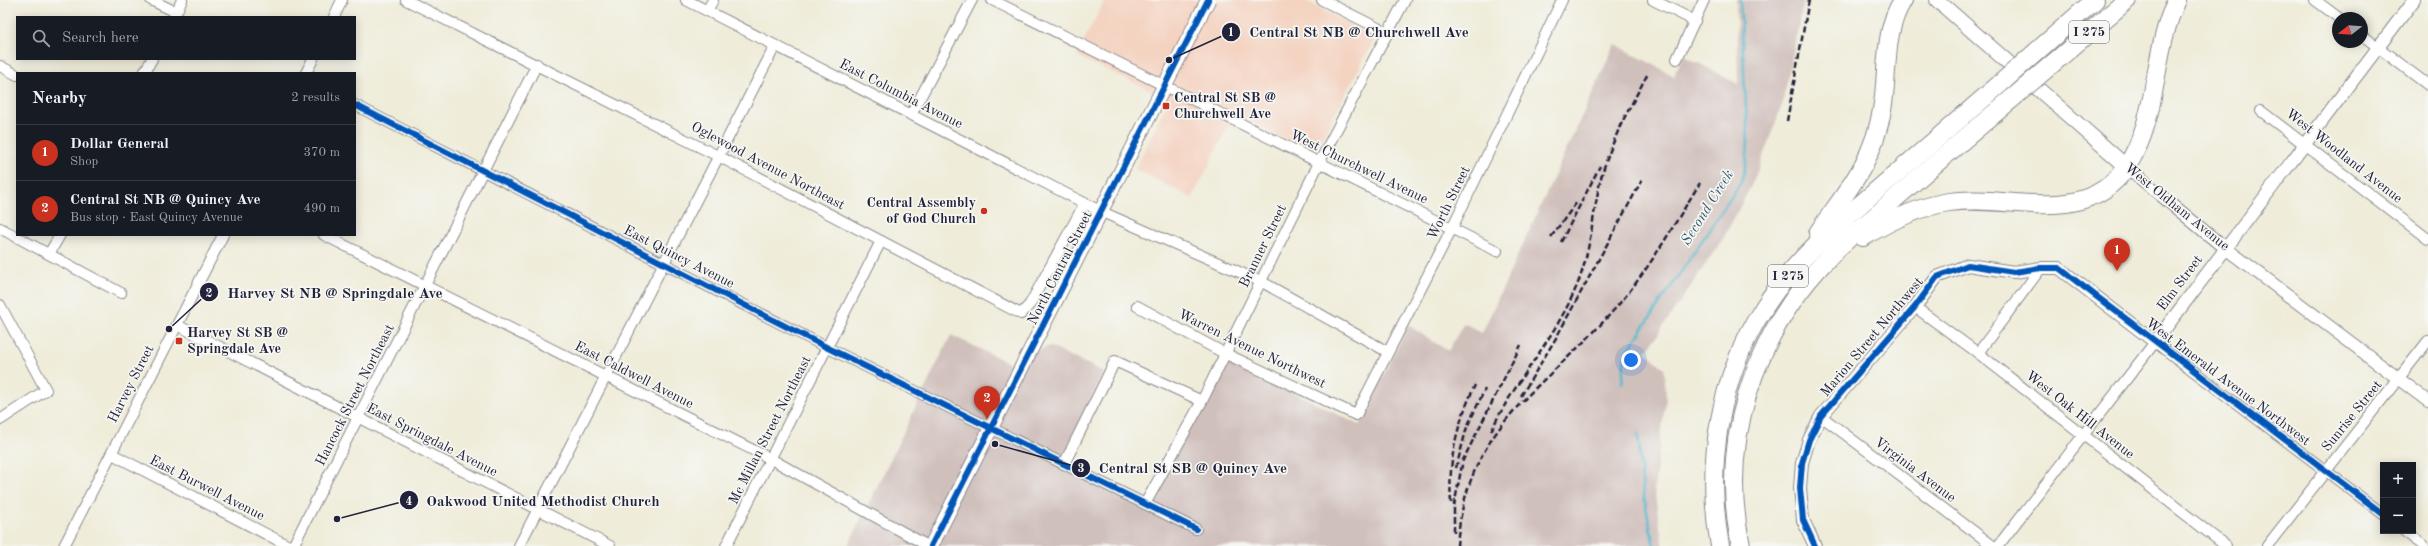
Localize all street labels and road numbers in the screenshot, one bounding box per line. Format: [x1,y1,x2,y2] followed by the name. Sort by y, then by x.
[2069,21,2109,43] road number: I 275
[837,57,965,131] street label: East Columbia Avenue
[2283,106,2405,206] street label: West Woodland Avenue
[689,120,847,213] street label: Oglewood Avenue Northeast
[1288,128,1430,206] street label: West Churchwell Avenue
[2122,161,2232,253] street label: West Oldham Avenue
[1425,164,1473,242] street label: Worth Street
[1237,202,1289,290] street label: Branner Street
[1025,209,1095,327] street label: North Central Street
[621,223,737,291] street label: East Quincy Avenue
[2155,253,2205,313] street label: Elm Street
[1768,265,1808,287] road number: I 275
[1818,275,1926,399] street label: Marion Street Northwest
[1176,307,1328,391] street label: Warren Avenue Northwest
[2143,316,2313,448] street label: West Emerald Avenue Northwest
[313,322,397,468] street label: Hancock Street Northeast
[572,339,696,411] street label: East Caldwell Avenue
[105,343,157,425] street label: Harvey Street
[726,353,814,506] street label: Mc Millan Street Northeast
[2023,368,2137,462] street label: West Oak Hill Avenue
[2319,378,2385,454] street label: Sunrise Street
[364,401,500,479] street label: East Springdale Avenue
[1872,435,1958,505] street label: Virginia Avenue
[147,453,267,523] street label: East Burwell Avenue

